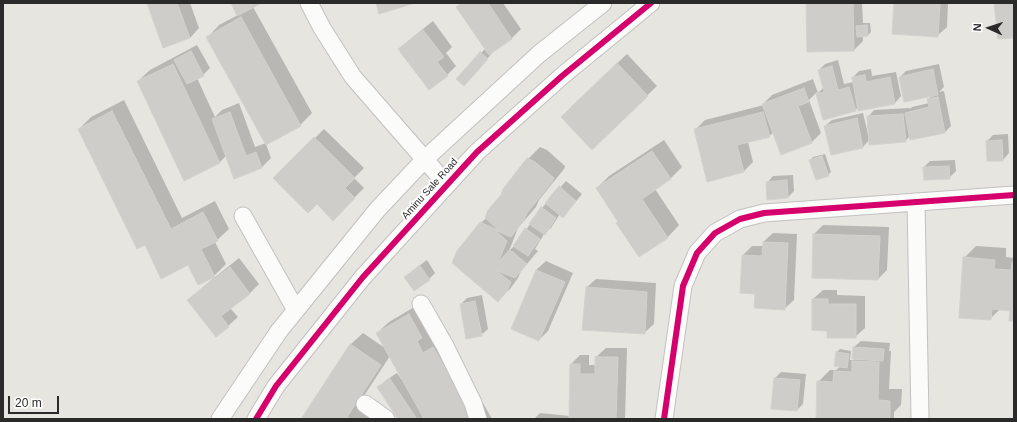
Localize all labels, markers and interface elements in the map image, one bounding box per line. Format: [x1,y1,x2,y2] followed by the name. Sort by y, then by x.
[969,8,1009,48] north arrow
[971,23,983,32] text: N
[400,156,460,222] street label: Aminu Sale Road
[10,388,61,414] scale bar
[15,396,42,410] text: 20 m

